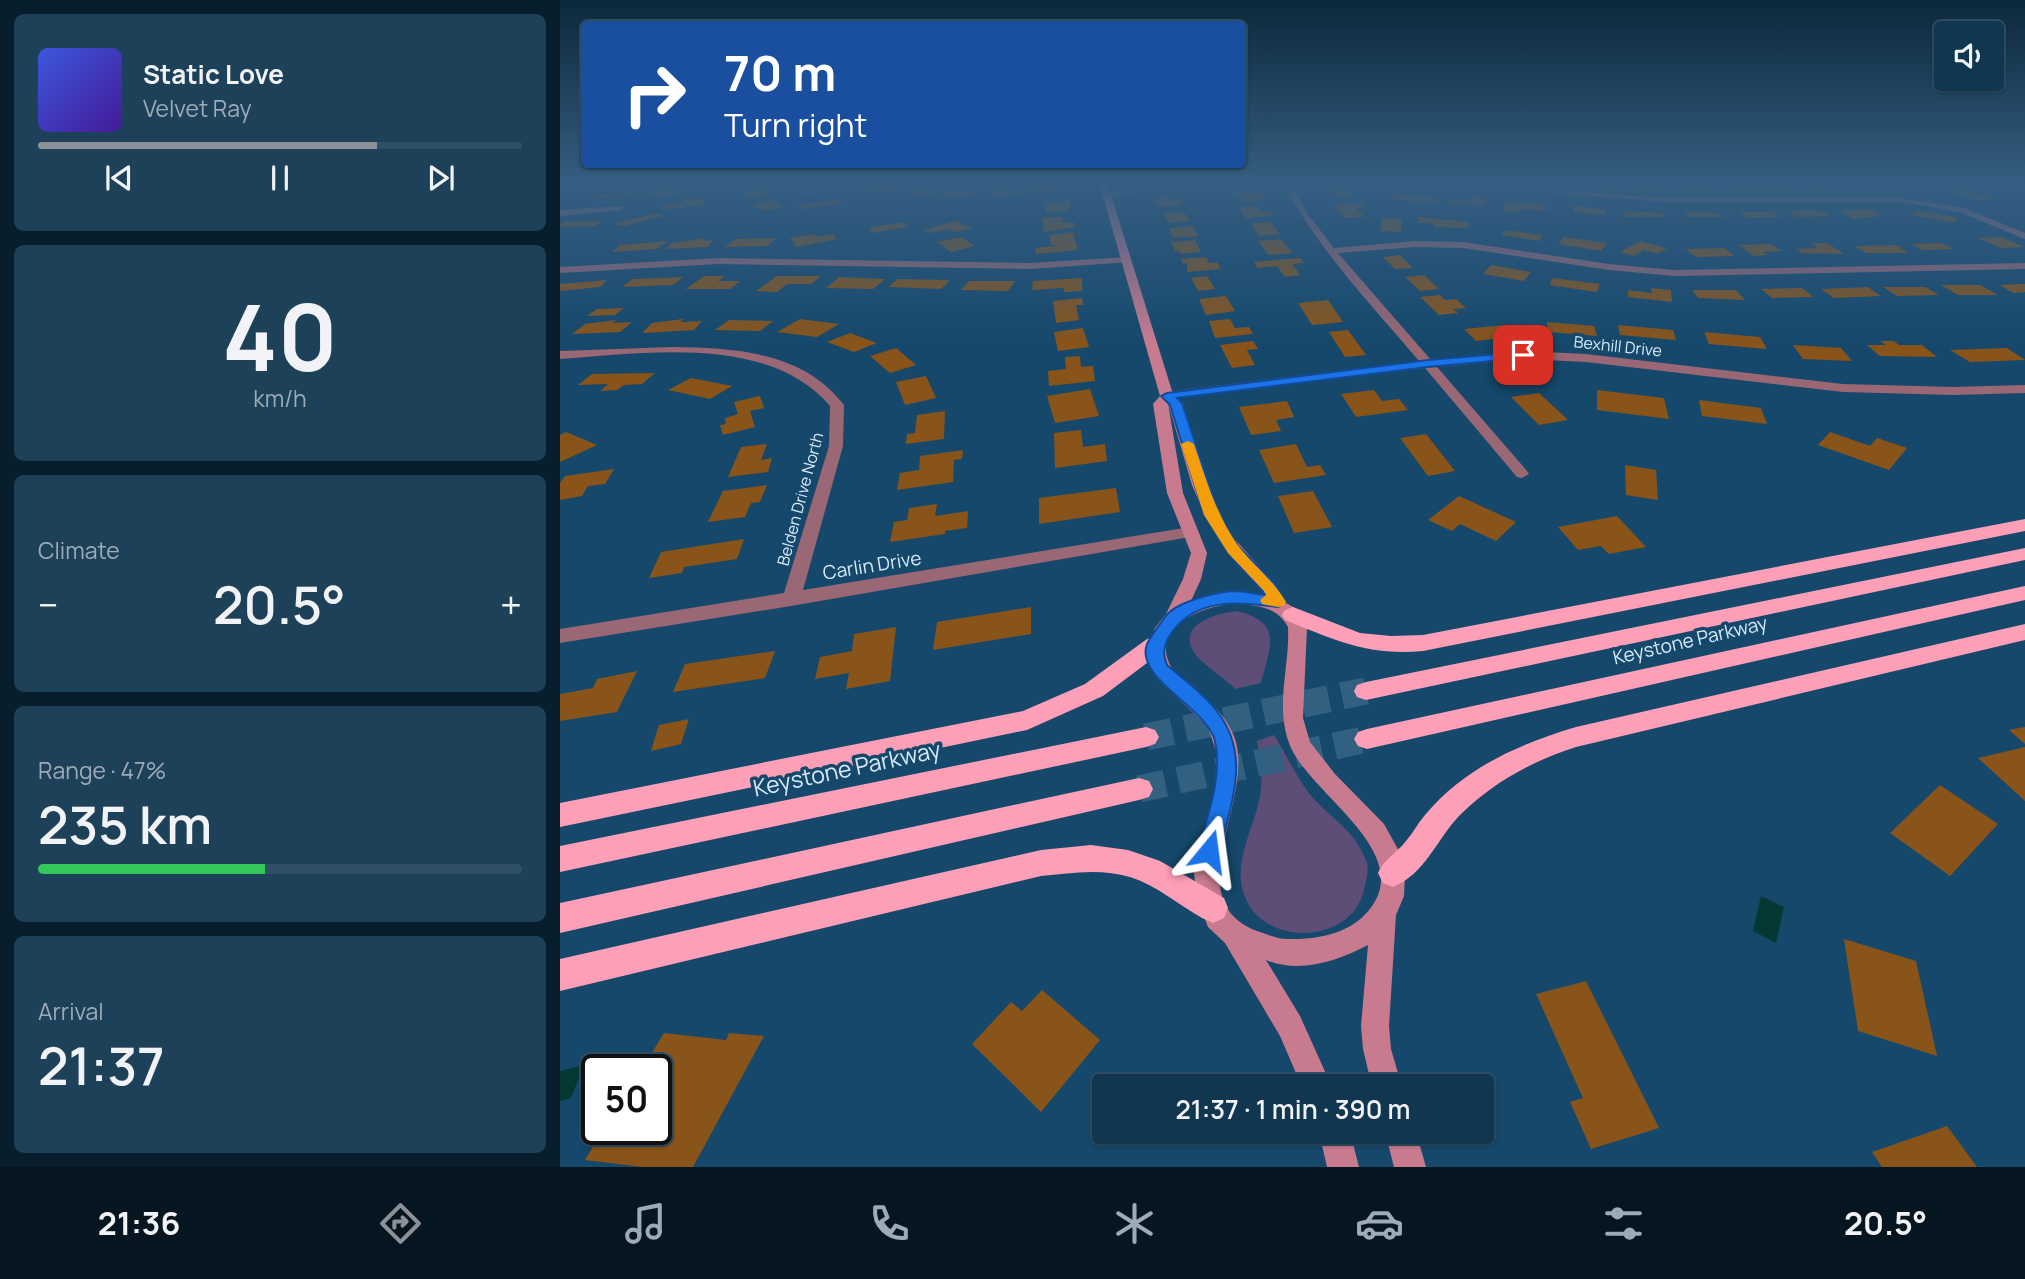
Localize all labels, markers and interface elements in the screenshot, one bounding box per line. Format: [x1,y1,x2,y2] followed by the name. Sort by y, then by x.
[1934,21,2004,91] map controls
[1934,21,2004,91] button: sound
[724,39,836,106] text: 70 m
[609,49,700,140] icon: right
[143,56,284,92] text: Static Love
[143,92,252,124] text: Velvet Ray
[724,103,867,147] text: Turn right
[100,159,138,197] icon: previous
[261,159,299,197] icon: pause
[422,159,460,197] icon: next
[222,274,338,398] text: 40
[1493,325,1553,385] pin
[1573,330,1663,362] street label: Bexhill Drive
[1504,336,1542,374] icon: arrive
[253,382,307,414] text: km/h
[772,430,828,568] street label: Belden Drive North
[38,534,120,566] text: Climate
[821,544,923,586] street label: Carlin Drive
[213,569,346,640] text: 20.5°
[38,578,59,630] text: −
[500,578,522,630] text: +
[1610,610,1770,670] street label: Keystone Parkway
[750,732,944,804] street label: Keystone Parkway
[38,754,166,786] text: Range · 47%
[38,789,212,860] text: 235 km
[1172,814,1246,888] position arrow
[38,995,104,1027] text: Arrival
[38,1030,164,1101] text: 21:37
[581,1054,672,1145] speed limit sign: 50
[1175,1091,1411,1127] text: 21:37 · 1 min · 390 m
[376,1199,425,1248] icon: directions
[621,1199,670,1248] icon: music
[865,1199,914,1248] icon: phone
[1110,1199,1159,1248] icon: climate
[1355,1199,1404,1248] icon: car
[1599,1199,1648,1248] icon: filters
[98,1201,180,1245] text: 21:36
[1844,1201,1927,1245] text: 20.5°

